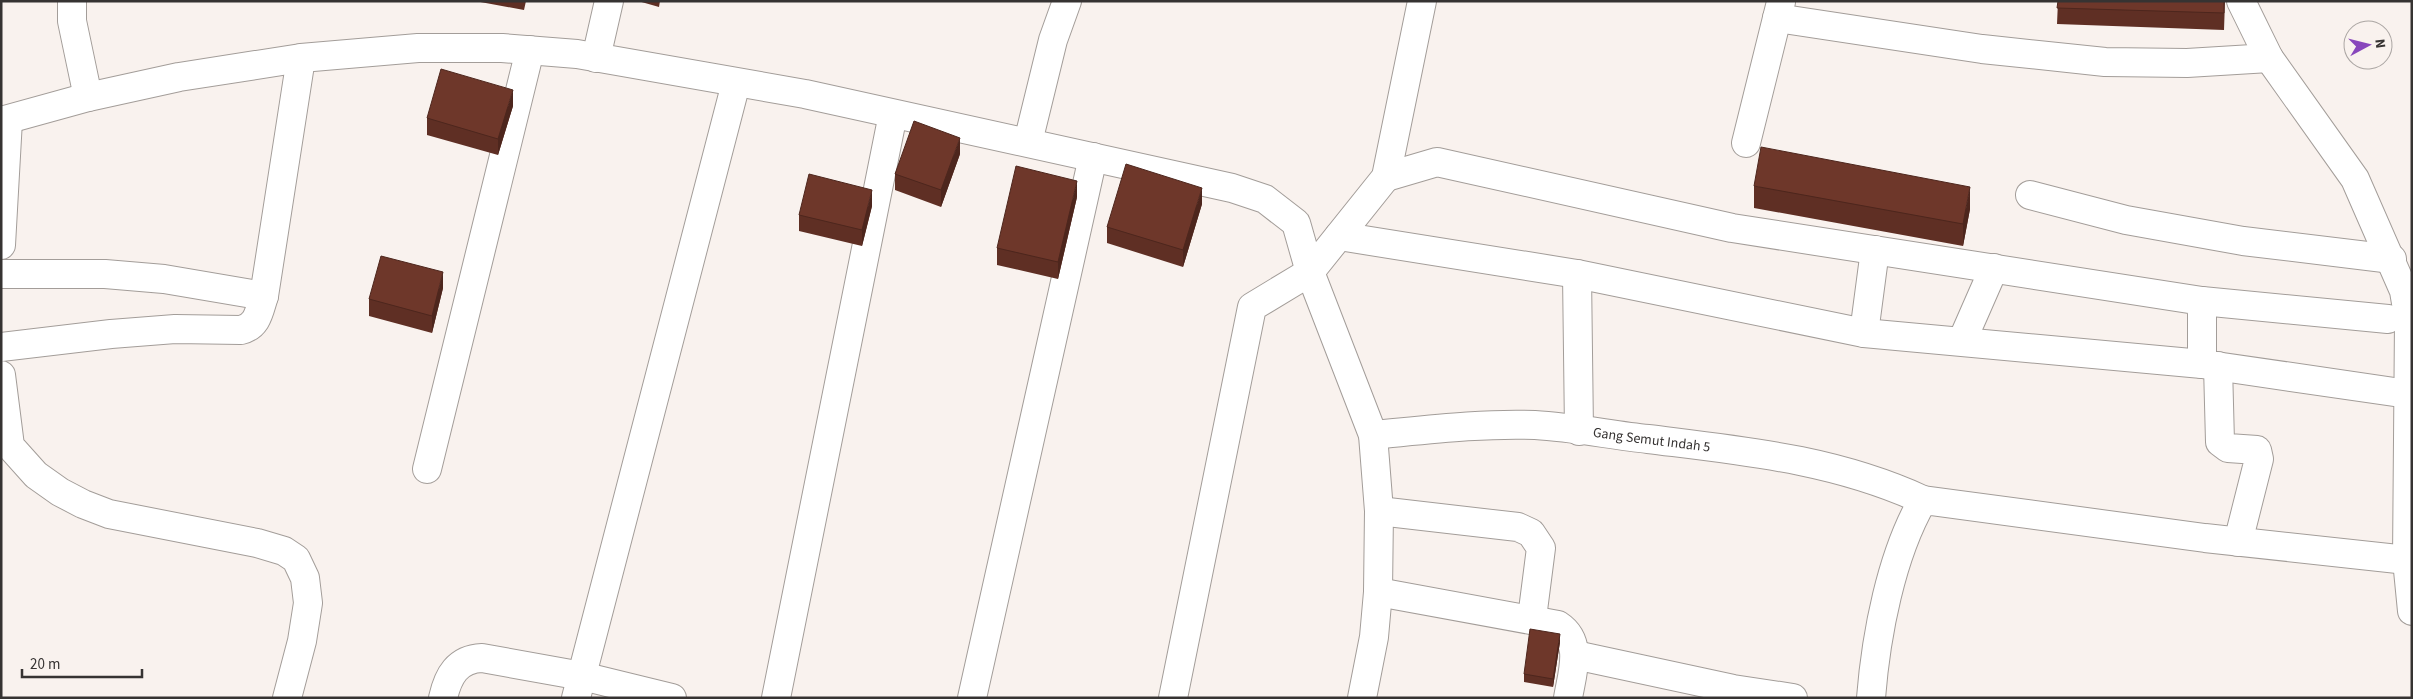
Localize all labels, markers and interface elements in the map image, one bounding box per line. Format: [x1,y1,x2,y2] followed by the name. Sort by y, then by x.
[2343,20,2393,70] north arrow
[2369,38,2390,49] text: N
[1592,423,1712,458] street label: Gang Semut Indah 5
[22,646,142,678] scale bar
[30,654,60,675] text: 20 m

